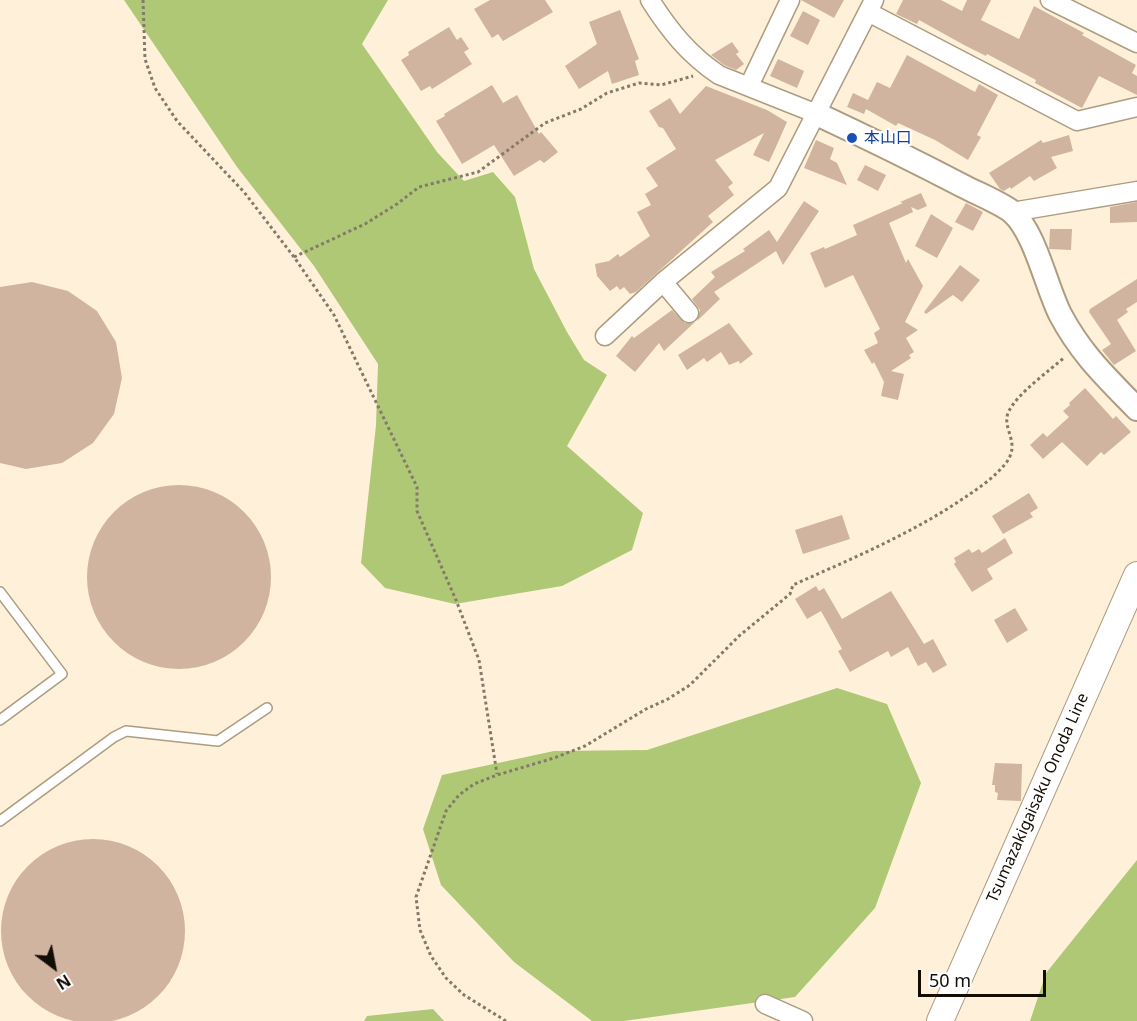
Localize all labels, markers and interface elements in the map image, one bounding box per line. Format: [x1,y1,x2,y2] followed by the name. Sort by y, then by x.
[864,128,912,148] place label: 本山口
[845,131,859,145] marker: 本山口
[983,690,1093,906] street label: Tsumazakigaisaku Onoda Line
[24,937,84,997] north arrow
[921,958,1048,996] scale bar
[929,968,971,992] text: 50 m
[52,969,75,995] text: N

